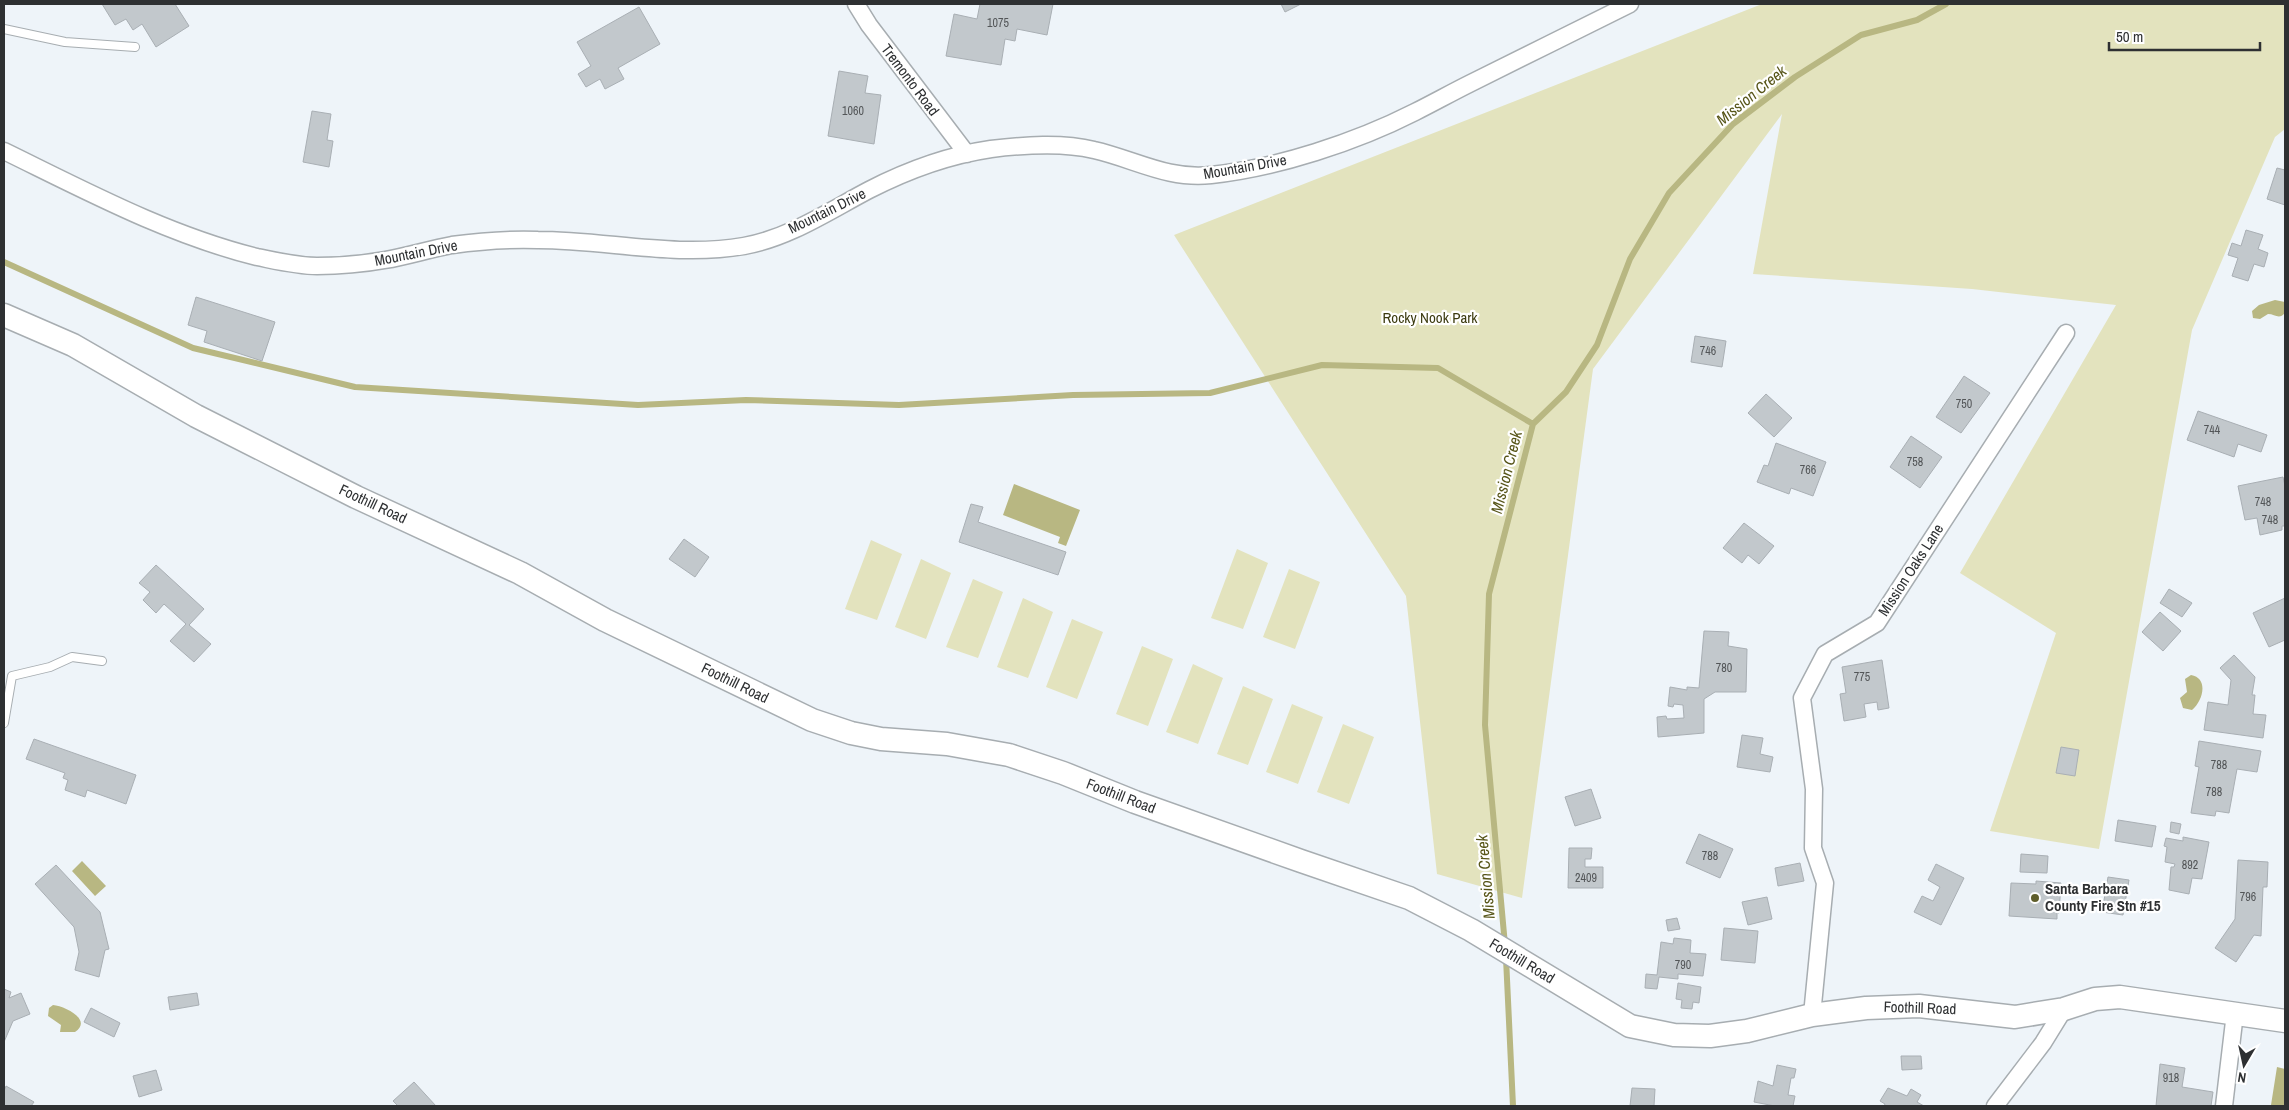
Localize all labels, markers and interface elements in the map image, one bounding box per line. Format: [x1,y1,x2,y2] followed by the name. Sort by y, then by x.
[987,15,1009,31] house number: 1075
[2109,20,2260,52] scale bar
[2116,26,2143,47] text: 50 m
[876,39,944,120] street label: Tremonto Road
[1711,60,1791,130] water label: Mission Creek
[842,103,864,119] house number: 1060
[1202,149,1288,184] street label: Mountain Drive
[784,183,869,238] street label: Mountain Drive
[373,234,459,271] street label: Mountain Drive
[1382,307,1478,328] park label: Rocky Nook Park
[1700,343,1716,359] house number: 746
[1956,396,1972,412] house number: 750
[2204,422,2221,438] house number: 744
[1485,428,1527,516] water label: Mission Creek
[1907,454,1923,470] house number: 758
[1800,462,1816,478] house number: 766
[336,479,411,528] street label: Foothill Road
[2255,494,2271,510] house number: 748
[2262,512,2278,528] house number: 748
[1873,519,1948,620] street label: Mission Oaks Lane
[698,657,772,708] street label: Foothill Road
[1716,660,1732,676] house number: 780
[1854,669,1871,685] house number: 775
[2211,757,2227,773] house number: 788
[1084,773,1159,818] street label: Foothill Road
[2206,784,2222,800] house number: 788
[1470,833,1500,920] water label: Mission Creek
[1702,848,1718,864] house number: 788
[2182,857,2198,873] house number: 892
[1575,870,1597,886] house number: 2409
[2045,878,2161,916] place label: Santa Barbara County Fire Stn #15
[2240,889,2256,905] house number: 796
[2029,892,2041,904] marker: Santa Barbara County Fire Stn #15
[1486,933,1559,988] street label: Foothill Road
[1675,957,1691,973] house number: 790
[1883,996,1957,1019] street label: Foothill Road
[2219,1040,2269,1090] north arrow
[2236,1068,2247,1087] text: N
[2163,1070,2179,1086] house number: 918

